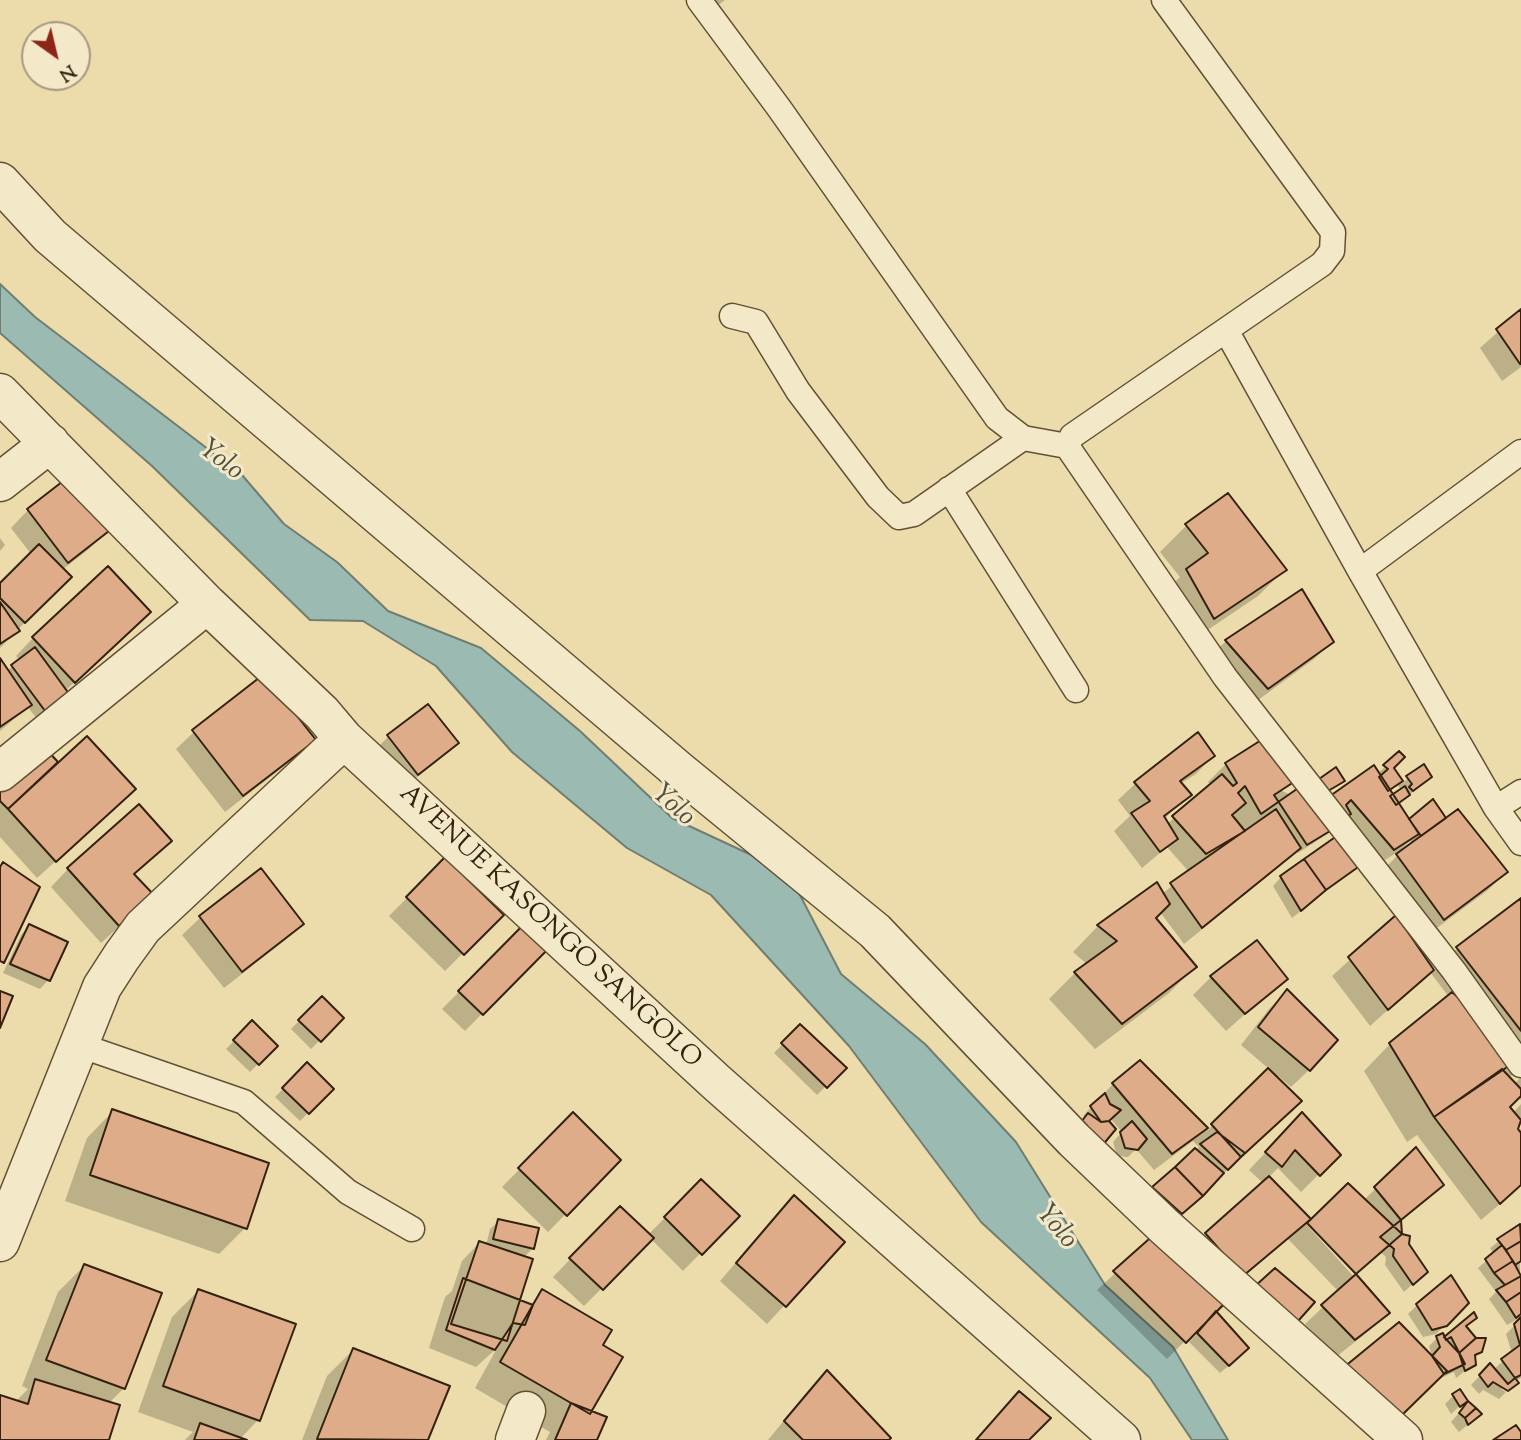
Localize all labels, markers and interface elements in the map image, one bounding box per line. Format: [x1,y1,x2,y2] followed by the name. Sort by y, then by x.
[21,21,91,91] north arrow
[53,57,81,88] text: N
[191,434,249,490] water label: Yolo
[643,779,701,835] water label: Yolo
[391,780,707,1076] street label: AVENUE KASONGO SANGOLO
[1027,1199,1083,1257] water label: Yolo

